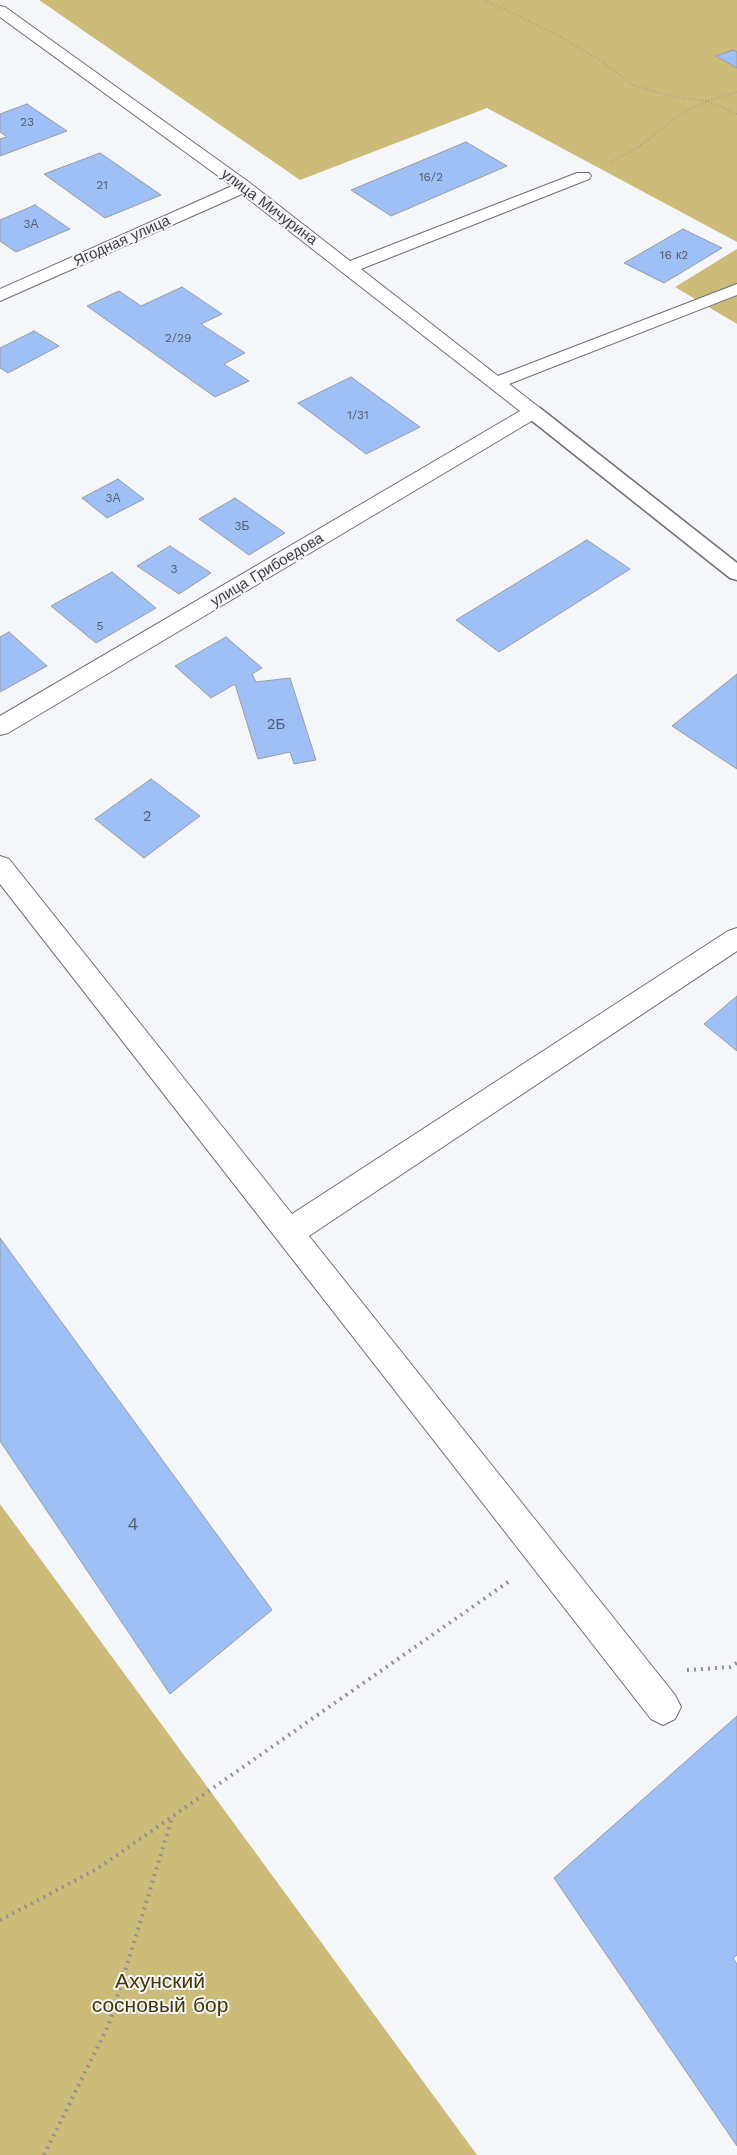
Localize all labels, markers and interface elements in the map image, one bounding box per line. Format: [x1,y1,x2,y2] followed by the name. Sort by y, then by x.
[20,115,34,129] house number: 23
[217,165,321,249] street label: улица Мичурина
[419,170,443,184] house number: 16/2
[96,178,108,192] house number: 21
[71,212,173,270] street label: Ягодная улица
[24,217,38,231] house number: 3А
[660,248,688,262] house number: 16 к2
[165,331,191,345] house number: 2/29
[347,408,369,422] house number: 1/31
[106,491,120,505] house number: 3А
[235,519,249,533] house number: 3Б
[207,529,327,611] street label: улица Грибоедова
[171,562,177,576] house number: 3
[97,619,103,633] house number: 5
[267,716,285,734] house number: 2Б
[143,808,151,826] house number: 2
[128,1514,138,1536] house number: 4
[92,1969,228,2019] park label: Ахунский сосновый бор

